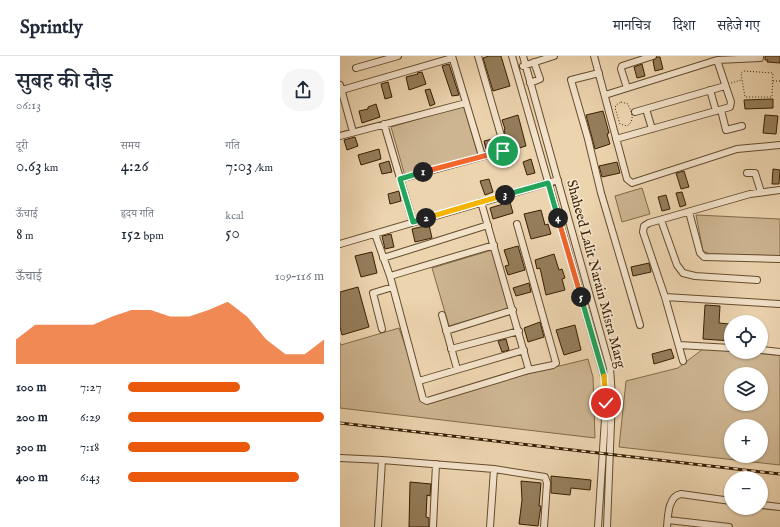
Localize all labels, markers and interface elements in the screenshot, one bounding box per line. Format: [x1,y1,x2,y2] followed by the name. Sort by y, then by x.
[20,16,83,40] text: Sprintly
[613,17,651,35] text: मानचित्र
[673,17,695,35] text: दिशा
[717,17,760,35] text: सहेजे गए
[16,68,112,96] text: सुबह की दौड़
[282,69,324,111] button: share
[16,97,41,114] text: 06:13
[486,134,520,168] pin
[16,139,28,153] text: दूरी
[121,139,140,153] text: समय
[225,139,240,153] text: गति
[492,140,514,162] icon: arrive
[16,156,42,177] text: 0.63
[121,156,149,177] text: 4:26
[225,156,252,177] text: 7:03
[42,161,58,175] text: km
[252,161,273,175] text: /km
[413,162,433,182] pin: 1
[421,165,425,179] text: 1
[562,178,630,370] street label: Shaheed Lalit Narain Misra Marg
[495,185,515,205] pin: 3
[503,188,507,202] text: 3
[16,207,38,221] text: ऊँचाई
[121,207,154,221] text: हृदय गति
[416,208,436,228] pin: 2
[548,208,568,228] pin: 4
[225,209,244,223] text: kcal
[423,211,429,225] text: 2
[555,211,561,225] text: 4
[225,223,240,244] text: 50
[16,224,23,245] text: 8
[121,224,141,245] text: 152
[23,229,34,243] text: m
[141,229,164,243] text: bpm
[16,268,42,285] text: ऊँचाई
[275,268,324,285] text: 109–116 m
[571,287,591,307] pin: 5
[579,290,583,304] text: 5
[724,315,768,515] map controls
[724,315,768,359] button: locate
[724,367,768,411] button: layers
[16,379,46,396] text: 100 m
[80,379,102,396] text: 7:27
[589,386,623,420] pin
[595,392,617,414] icon: check
[16,409,48,426] text: 200 m
[80,409,101,426] text: 6:29
[724,419,768,463] button: +
[16,439,47,456] text: 300 m
[80,439,99,456] text: 7:18
[16,469,48,486] text: 400 m
[80,469,100,486] text: 6:43
[724,471,768,515] button: −

